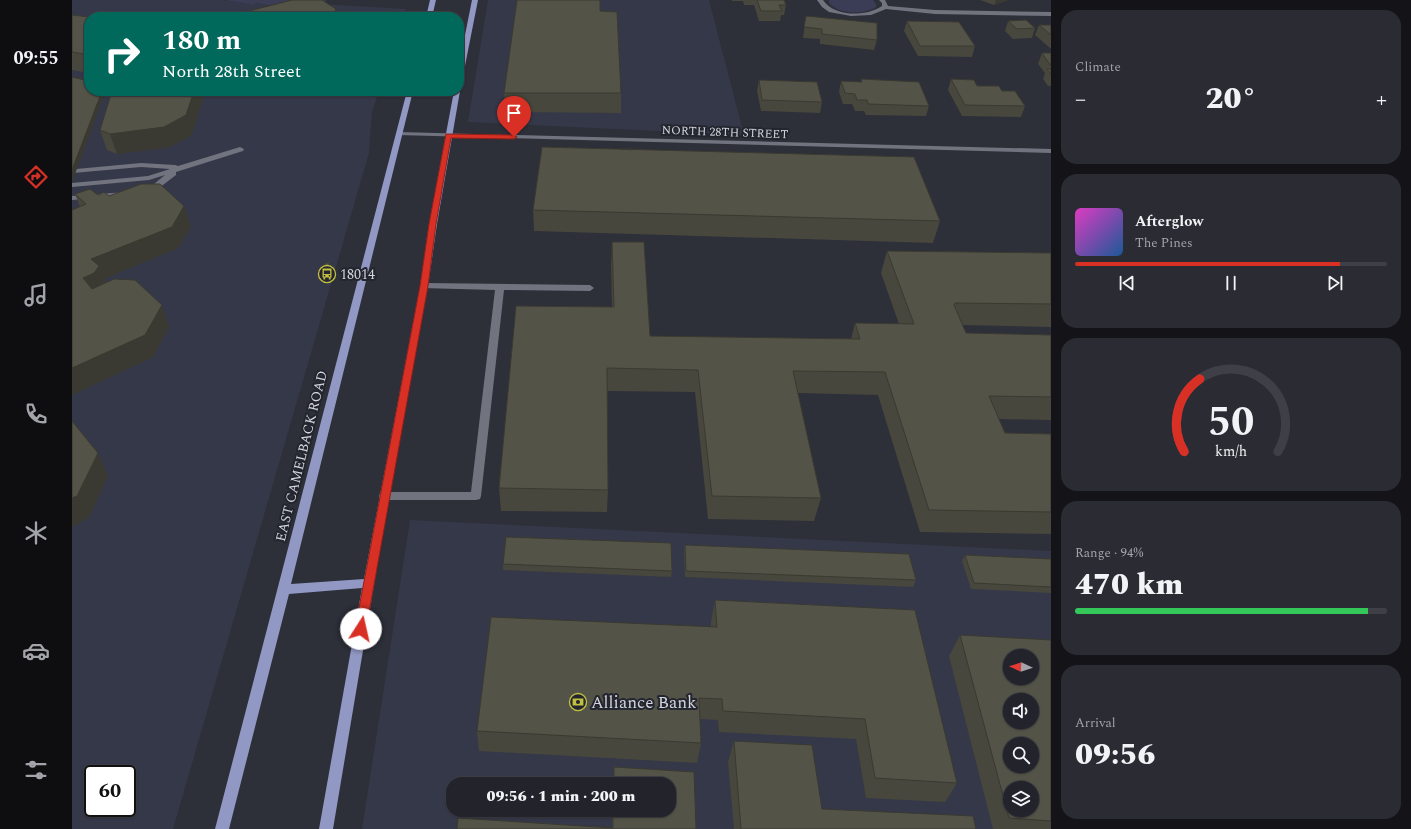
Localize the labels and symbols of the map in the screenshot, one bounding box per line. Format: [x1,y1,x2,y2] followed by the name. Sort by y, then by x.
[497,96,531,137] pin
[661,121,789,144] street label: NORTH 28TH STREET
[317,264,337,284] bus stop icon: 18014
[340,264,375,285] place label: 18014
[270,368,333,544] street label: EAST CAMELBACK ROAD
[340,608,382,650] position arrow
[1003,649,1039,685] north arrow
[591,690,697,716] place label: Alliance Bank
[568,692,588,712] bank icon: Alliance Bank
[84,765,136,817] speed limit sign: 60

